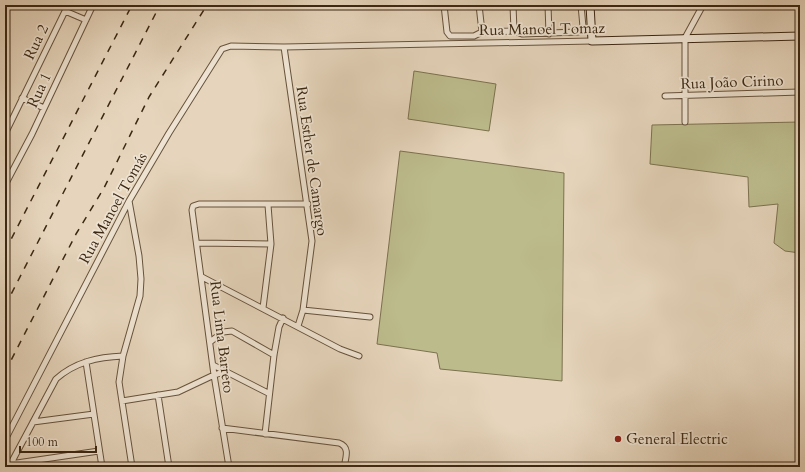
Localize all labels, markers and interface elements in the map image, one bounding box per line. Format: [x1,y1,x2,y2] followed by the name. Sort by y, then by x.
[479,18,605,40] street label: Rua Manoel Tomaz
[19,21,53,63] street label: Rua 2
[22,69,56,111] street label: Rua 1
[680,70,784,94] street label: Rua João Cirino
[292,85,332,237] street label: Rua Esther de Camargo
[74,149,152,267] street label: Rua Manoel Tomás
[205,280,239,394] street label: Rua Lima Barreto
[20,428,96,454] scale bar
[626,429,728,449] place label: General Electric
[26,434,59,450] text: 100 m
[613,434,623,444] marker: General Electric

